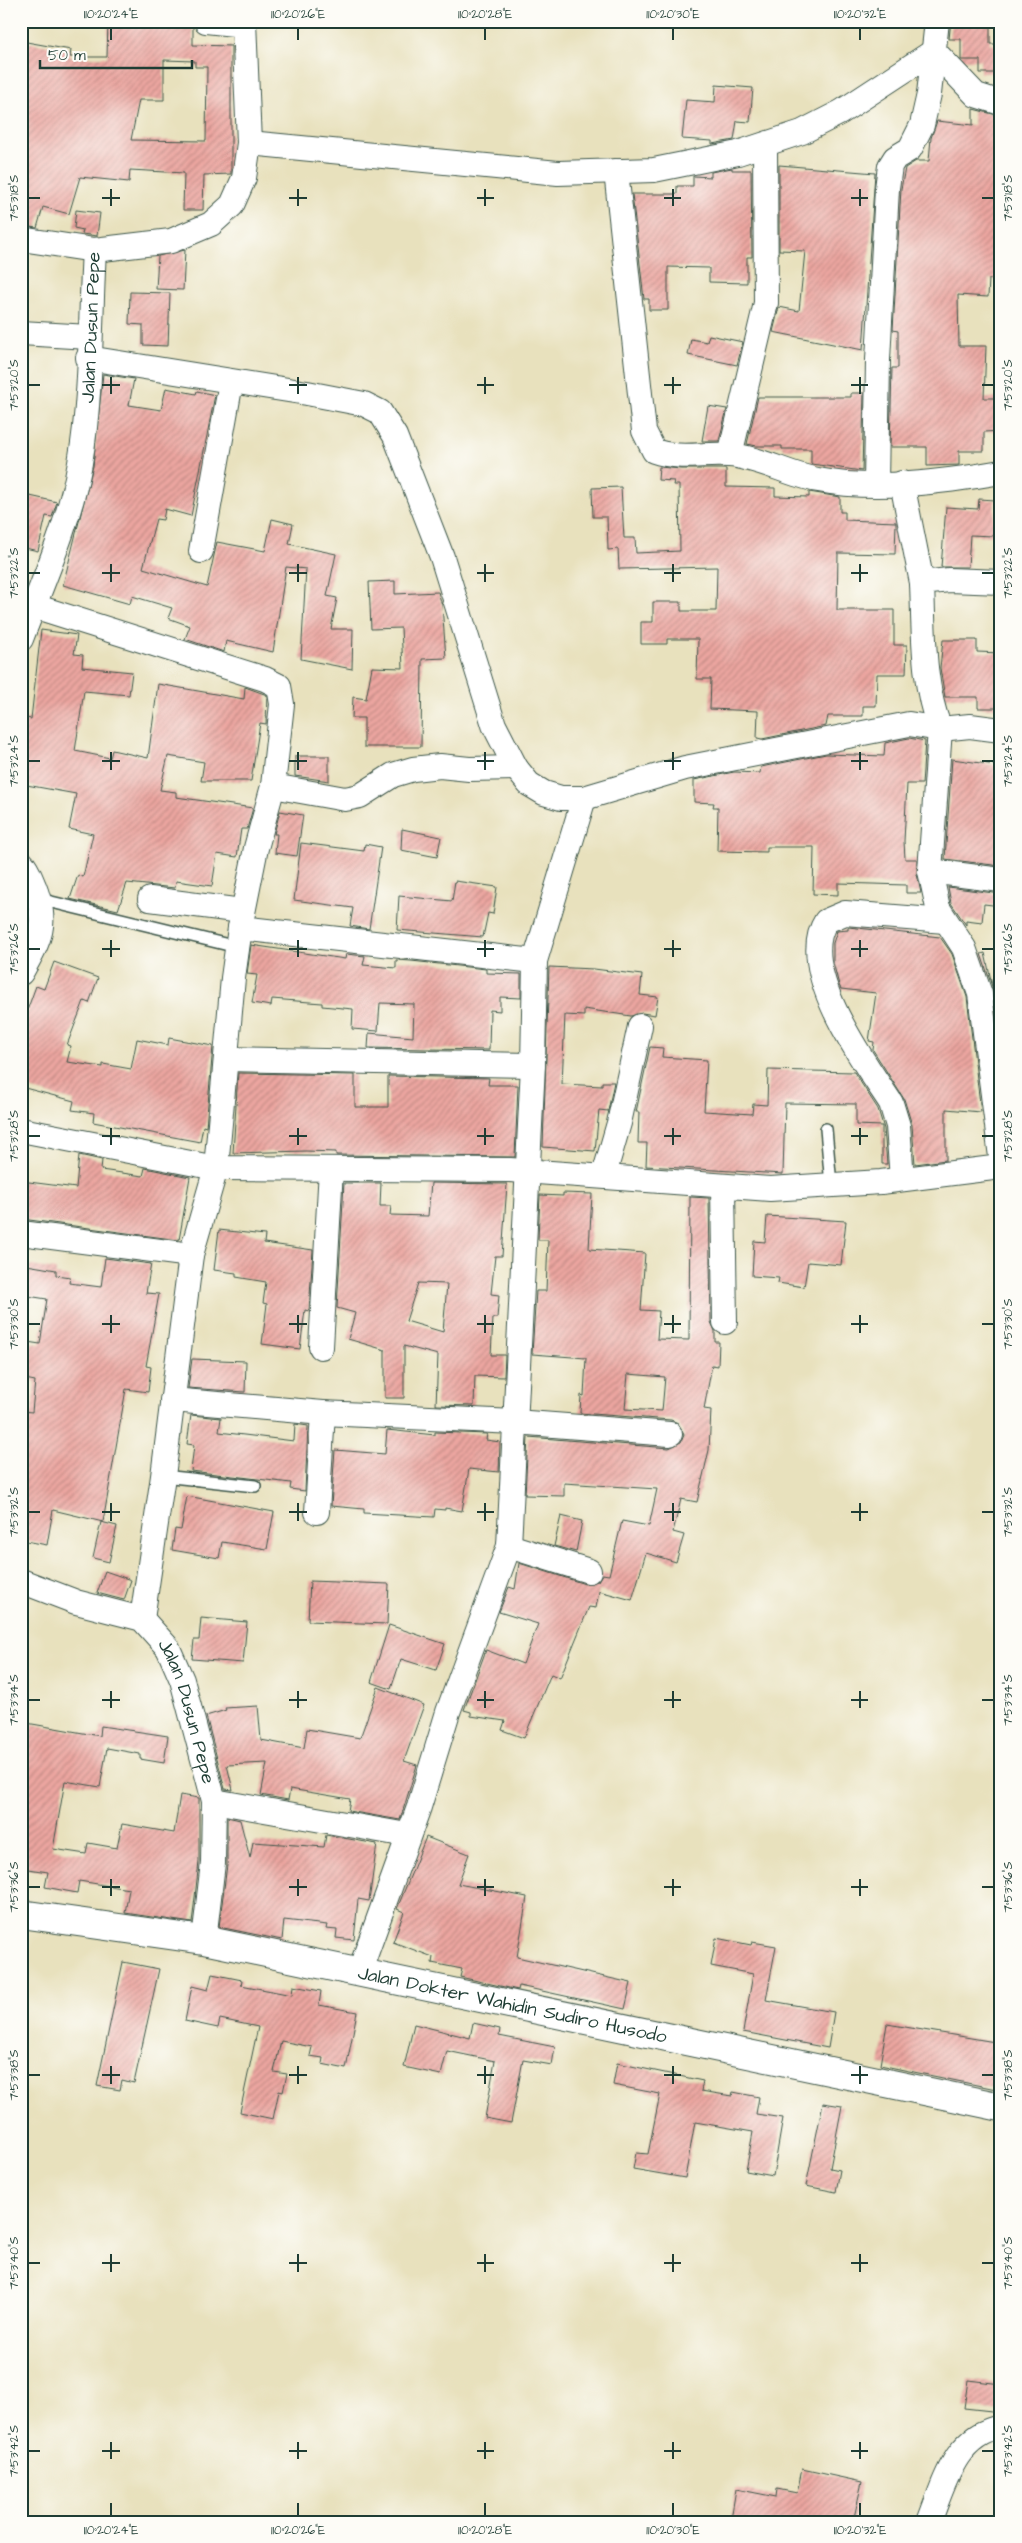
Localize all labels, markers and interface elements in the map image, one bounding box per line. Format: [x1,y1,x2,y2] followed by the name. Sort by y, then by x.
[84,6,138,23] text: 110°20'24"E
[271,6,325,23] text: 110°20'26"E
[458,6,512,23] text: 110°20'28"E
[646,6,700,23] text: 110°20'30"E
[834,6,886,23] text: 110°20'32"E
[40,38,192,70] scale bar
[48,45,86,66] text: 50 m
[6,175,23,221] text: 7°53'18"S
[1000,175,1017,221] text: 7°53'18"S
[74,251,107,404] street label: Jalan Dusun Pepe
[6,359,23,411] text: 7°53'20"S
[1000,359,1017,411] text: 7°53'20"S
[6,547,23,598] text: 7°53'22"S
[1000,547,1017,598] text: 7°53'22"S
[6,735,23,787] text: 7°53'24"S
[1000,735,1017,787] text: 7°53'24"S
[6,923,23,975] text: 7°53'26"S
[1000,923,1017,975] text: 7°53'26"S
[6,1110,23,1162] text: 7°53'28"S
[1000,1110,1017,1162] text: 7°53'28"S
[6,1298,23,1349] text: 7°53'30"S
[1000,1298,1017,1349] text: 7°53'30"S
[6,1487,23,1537] text: 7°53'32"S
[1000,1487,1017,1537] text: 7°53'32"S
[152,1632,222,1787] street label: Jalan Dusun Pepe
[6,1674,23,1726] text: 7°53'34"S
[1000,1674,1017,1726] text: 7°53'34"S
[6,1861,23,1912] text: 7°53'36"S
[1000,1861,1017,1912] text: 7°53'36"S
[356,1959,670,2050] street label: Jalan Dokter Wahidin Sudiro Husodo
[6,2049,23,2101] text: 7°53'38"S
[1000,2049,1017,2101] text: 7°53'38"S
[6,2236,23,2289] text: 7°53'40"S
[1000,2236,1017,2289] text: 7°53'40"S
[6,2425,23,2477] text: 7°53'42"S
[1000,2425,1017,2477] text: 7°53'42"S
[84,2522,138,2539] text: 110°20'24"E
[271,2522,325,2539] text: 110°20'26"E
[458,2522,512,2539] text: 110°20'28"E
[646,2522,700,2539] text: 110°20'30"E
[834,2522,886,2539] text: 110°20'32"E

